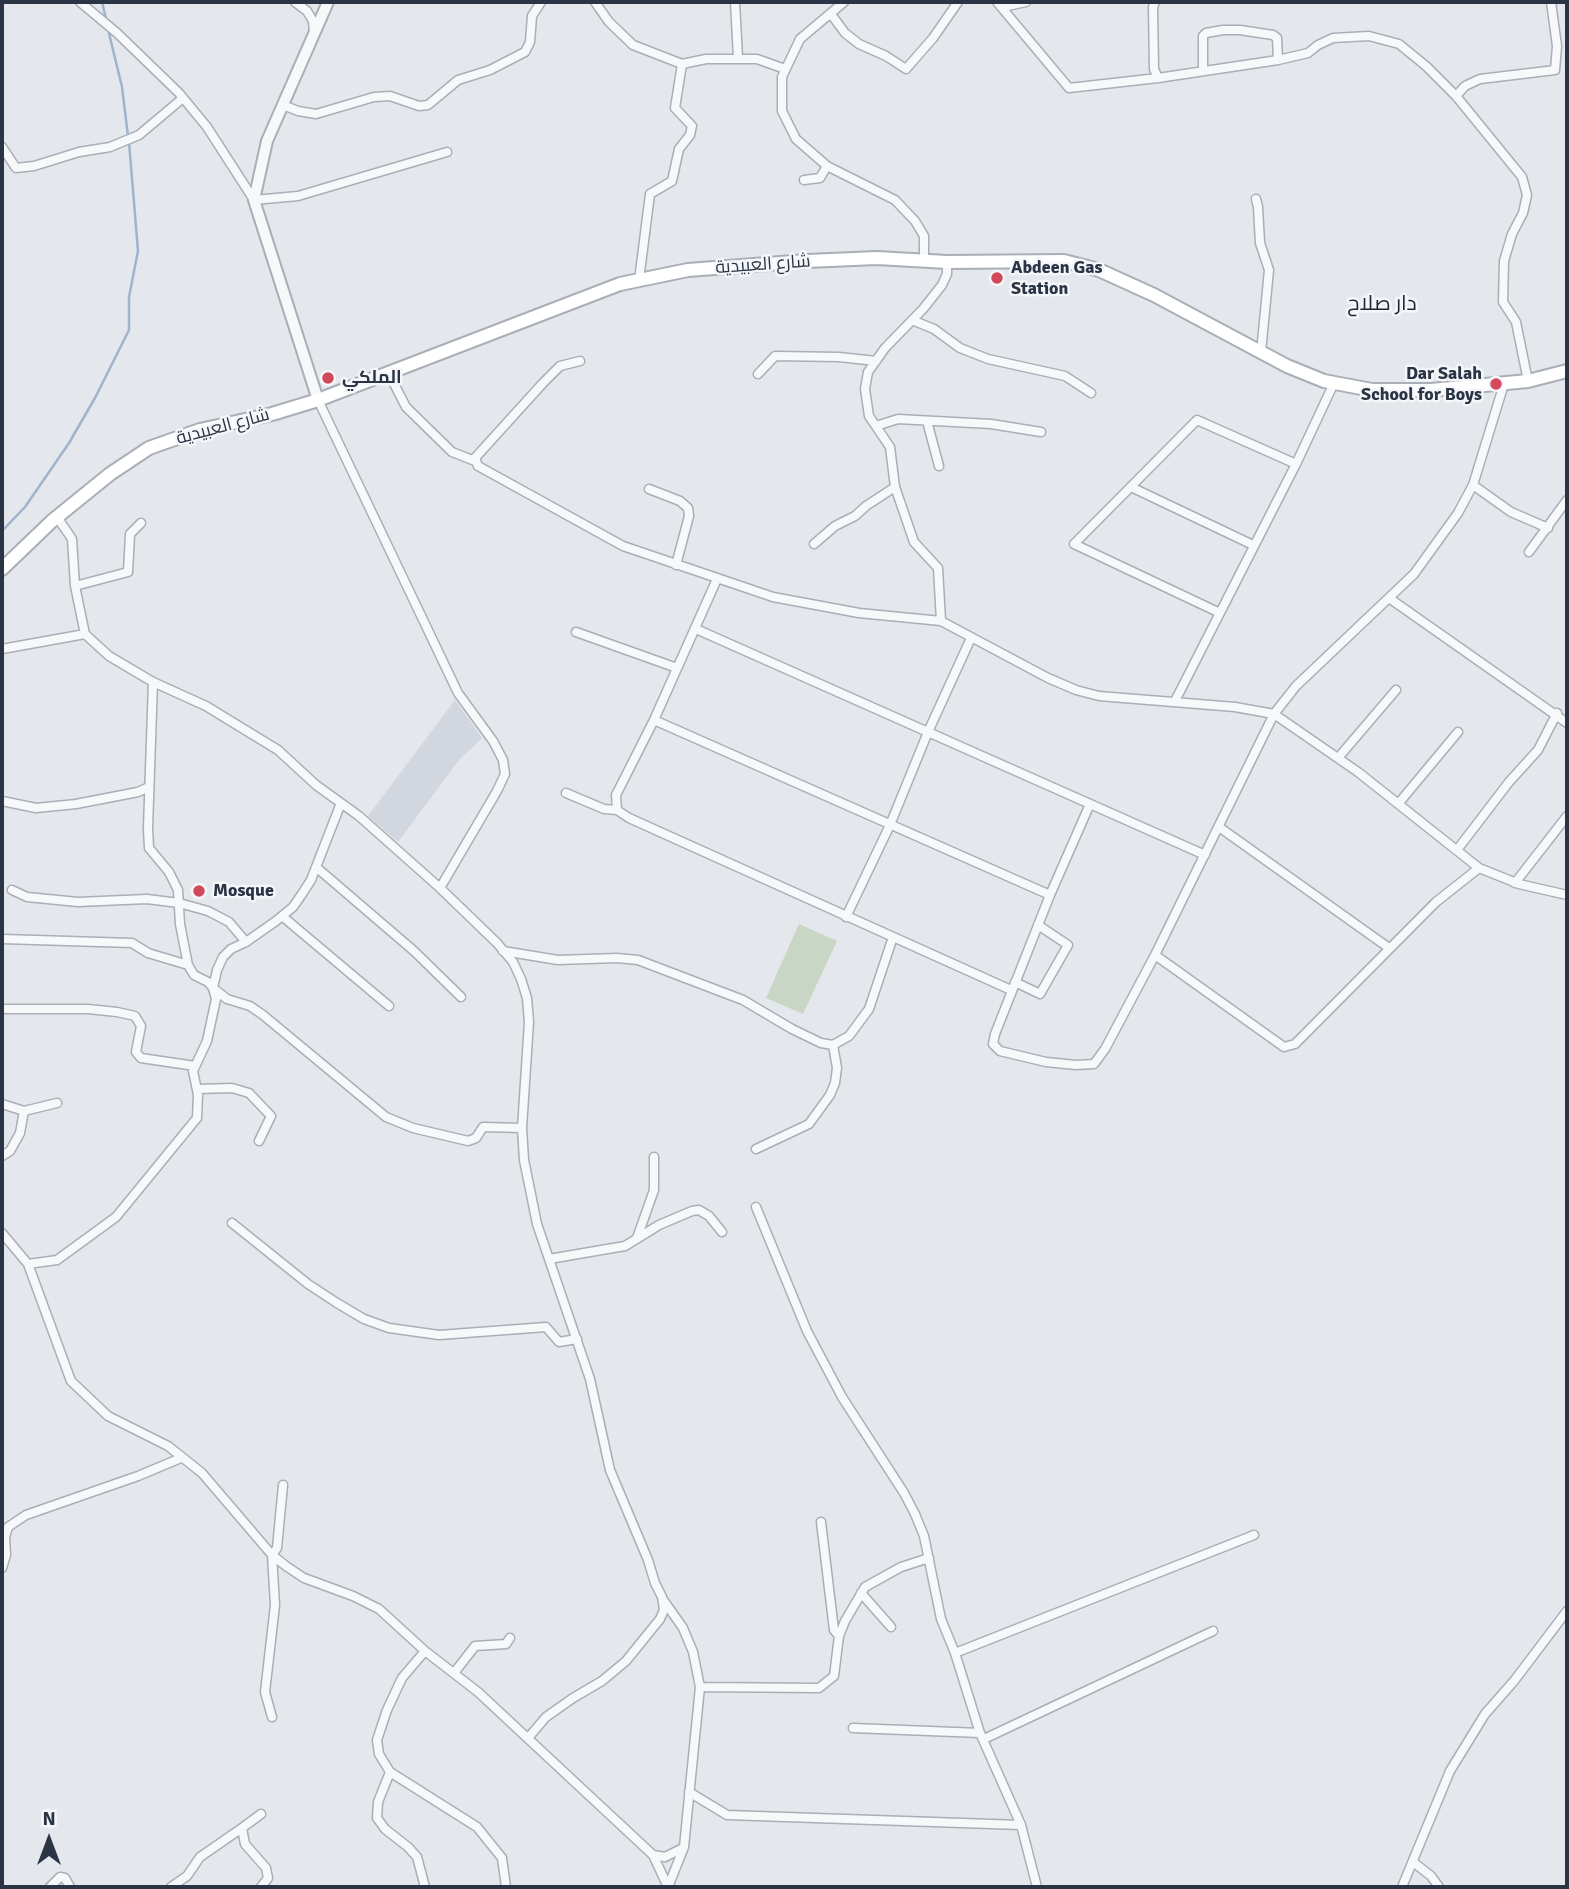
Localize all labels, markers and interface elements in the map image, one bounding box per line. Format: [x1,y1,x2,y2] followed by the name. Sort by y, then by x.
[715,251,811,279] street label: شارع العبيدية
[1011,257,1102,300] place label: Abdeen Gas Station
[989,270,1005,286] marker: Abdeen Gas Station
[1347,291,1417,317] district label: دار صلاح
[1361,363,1482,406] place label: Dar Salah School for Boys
[342,367,402,389] place label: الملكي
[320,370,336,386] marker: الملكي
[1488,376,1504,392] marker: Dar Salah School for Boys
[174,404,272,450] street label: شارع العبيدية
[213,880,274,902] place label: Mosque
[191,883,207,899] marker: Mosque
[14,1805,84,1875] north arrow
[42,1807,56,1831] text: N

